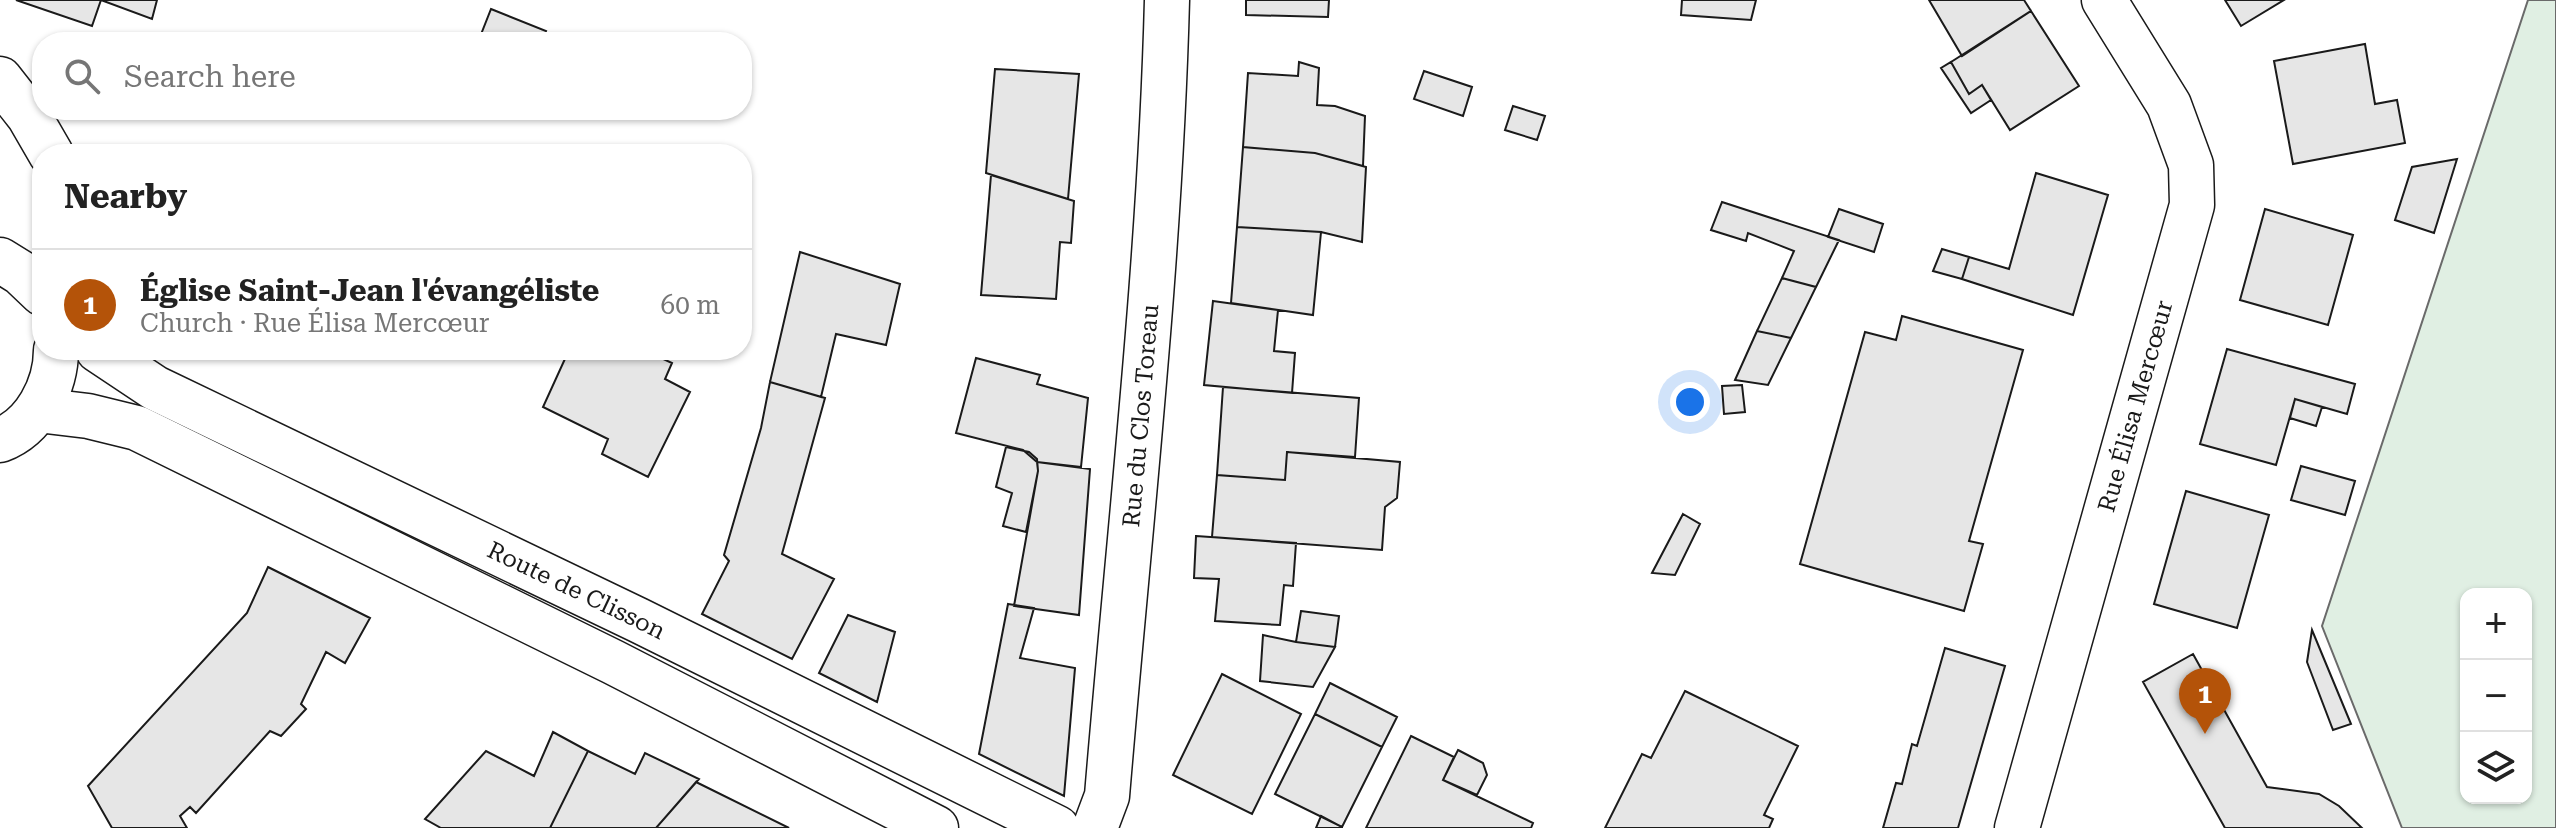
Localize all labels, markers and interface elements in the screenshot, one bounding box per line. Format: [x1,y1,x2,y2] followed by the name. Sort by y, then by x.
[32,32,752,120] search box
[60,54,104,98] icon: search
[124,59,296,94] text: Search here
[64,176,187,216] text: Nearby
[140,273,599,308] text: Église Saint-Jean l'évangéliste
[83,290,97,320] text: 1
[661,290,720,320] text: 60 m
[2092,297,2178,515] street label: Rue Élisa Mercœur
[1117,303,1164,528] street label: Rue du Clos Toreau
[140,308,489,338] text: Church · Rue Élisa Mercœur
[1670,382,1710,422] your location
[483,536,670,645] street label: Route de Clisson
[2460,588,2532,804] map controls
[2460,588,2532,660] button: +
[2460,660,2532,732] button: −
[2179,668,2231,734] pin: 1
[2460,732,2532,804] button: layers

